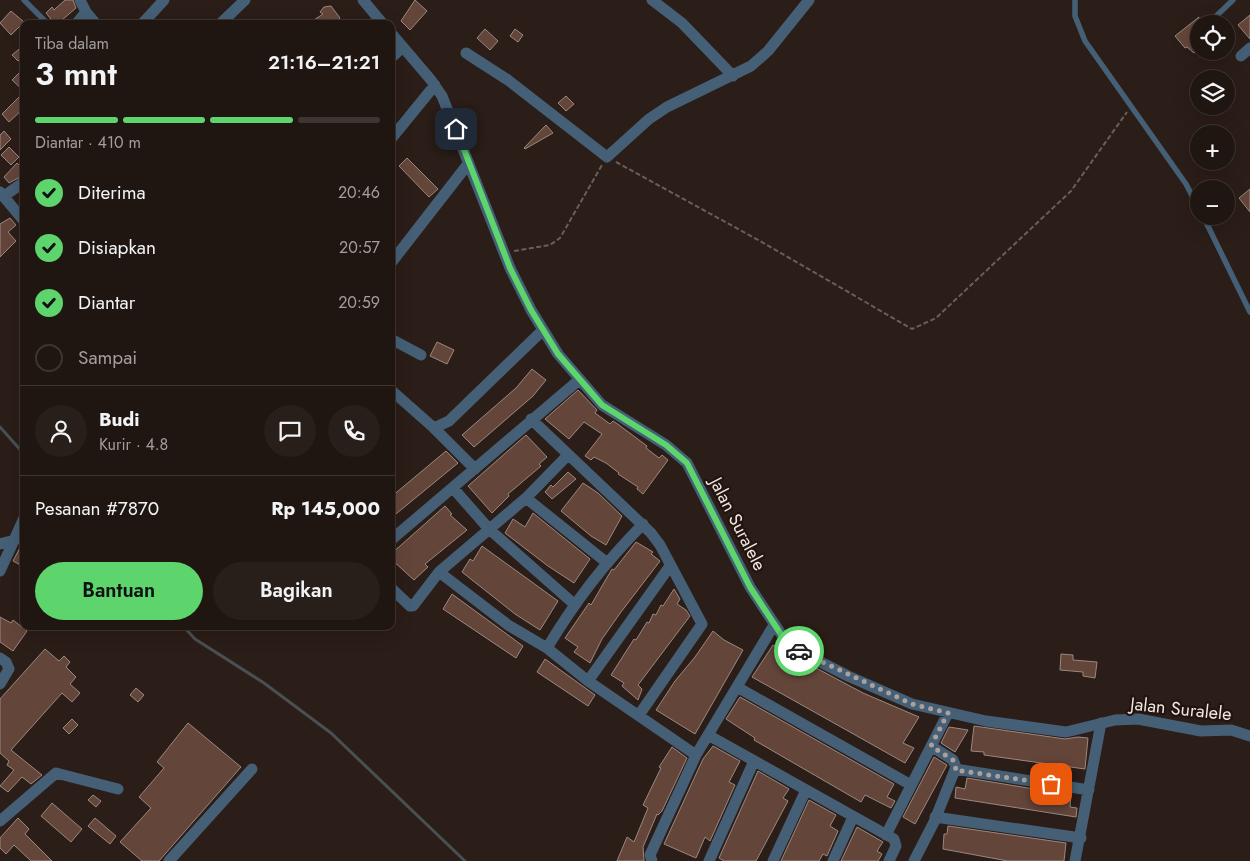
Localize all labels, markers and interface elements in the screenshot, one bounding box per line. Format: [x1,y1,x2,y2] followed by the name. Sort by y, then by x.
[1190,15,1235,225] map controls
[1190,15,1235,60] button: locate
[35,32,109,55] text: Tiba dalam
[268,49,380,76] text: 21:16–21:21
[35,51,117,97] text: 3 mnt
[1190,70,1235,115] button: layers
[435,108,477,150] pin
[442,115,470,143] icon: home
[1190,125,1235,170] button: +
[35,131,141,154] text: Diantar · 410 m
[35,179,63,207] icon: check
[78,179,146,206] text: Diterima
[1190,180,1235,225] button: −
[338,181,380,204] text: 20:46
[35,234,63,262] icon: check
[78,234,156,261] text: Disiapkan
[339,236,380,259] text: 20:57
[35,289,63,317] icon: check
[78,289,135,316] text: Diantar
[338,291,380,314] text: 20:59
[78,344,137,371] text: Sampai
[35,405,87,457] button: person
[264,405,316,457] button: chat
[328,405,380,457] button: phone
[99,406,140,433] text: Budi
[99,433,168,456] text: Kurir · 4.8
[702,471,773,575] street label: Jalan Suralele
[35,495,159,522] text: Pesanan #7870
[271,495,380,522] text: Rp 145,000
[35,562,203,620] button: Bantuan
[213,562,380,620] button: Bagikan
[774,626,824,676] courier
[785,637,813,665] icon: car
[1127,691,1233,727] street label: Jalan Suralele
[1030,763,1072,805] pin
[1037,770,1065,798] icon: bag

